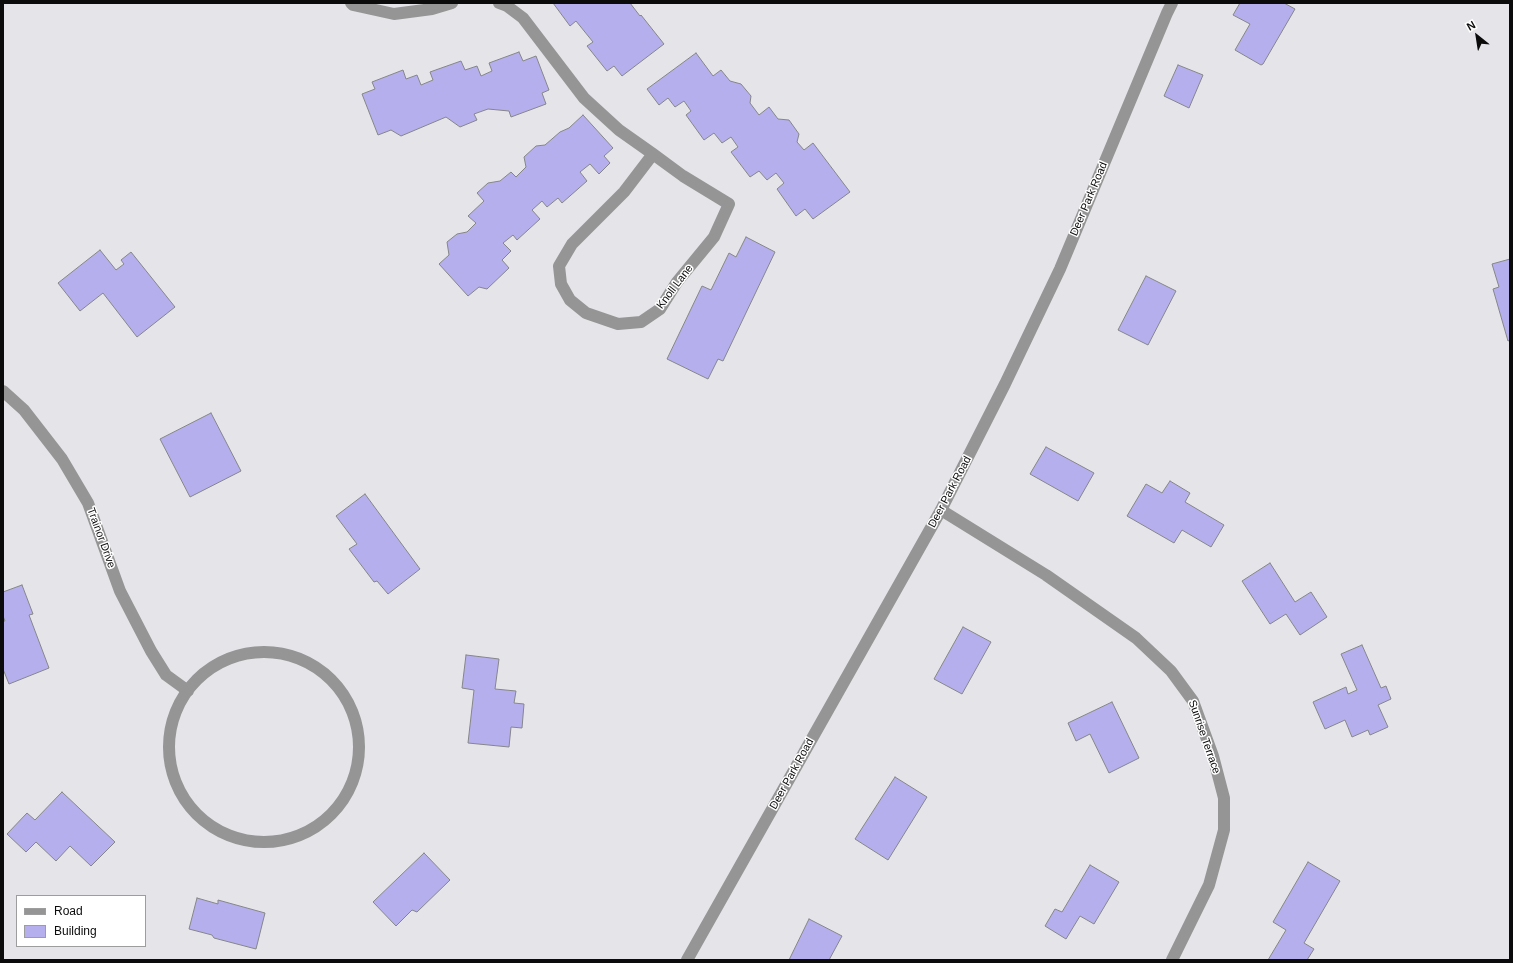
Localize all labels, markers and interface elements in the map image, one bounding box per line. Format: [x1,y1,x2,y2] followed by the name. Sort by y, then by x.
[1457,16,1497,56] north arrow
[1465,18,1477,33] text: N
[1068,160,1110,238] street label: Deer Park Road
[654,262,696,312] street label: Knoll Lane
[926,454,974,530] street label: Deer Park Road
[84,506,118,570] street label: Trainor Drive
[1185,698,1223,776] street label: Sunrise Terrace
[767,736,817,812] street label: Deer Park Road
[16,895,146,947] legend
[54,904,83,918] text: Road
[54,924,97,938] text: Building

